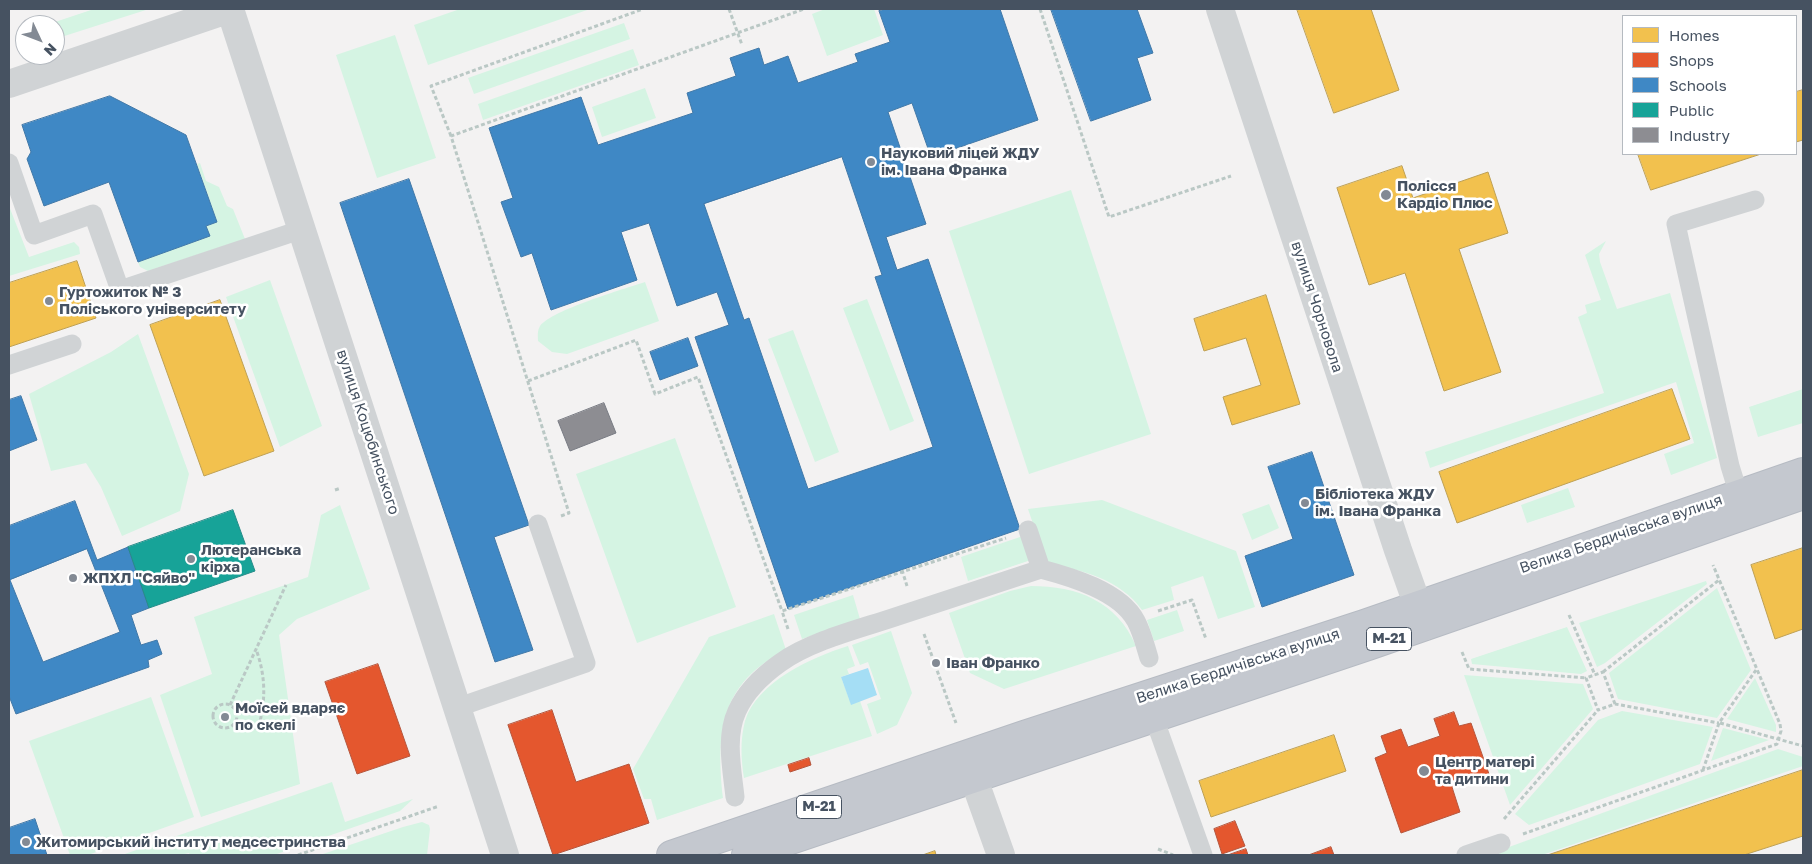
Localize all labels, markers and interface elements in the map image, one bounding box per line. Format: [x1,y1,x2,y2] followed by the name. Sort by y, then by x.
[15,15,65,65] north arrow
[1622,15,1797,155] legend
[1669,26,1719,44] text: Homes
[41,40,60,60] text: N
[1669,51,1714,69] text: Shops
[1669,76,1727,94] text: Schools
[1669,101,1714,119] text: Public
[1669,126,1730,144] text: Industry
[881,144,1039,179] place label: Науковий ліцей ЖДУ ім. Івана Франка
[865,156,877,168] marker: Науковий ліцей ЖДУ ім. Івана Франка
[1397,177,1493,212] place label: Полісся Кардіо Плюс
[1379,188,1393,202] marker: Полісся Кардіо Плюс
[1287,239,1347,375] street label: вулиця Чорновола
[59,283,246,318] place label: Гуртожиток № 3 Поліського університету
[43,295,55,307] marker: Гуртожиток № 3 Поліського університету
[333,347,403,517] street label: вулиця Коцюбинського
[1315,485,1441,520] place label: Бібліотека ЖДУ ім. Івана Франка
[1517,491,1725,577] street label: Велика Бердичівська вулиця
[1299,497,1311,509] marker: Бібліотека ЖДУ ім. Івана Франка
[201,541,301,576] place label: Лютеранська кірха
[185,553,197,565] marker: Лютеранська кірха
[83,569,195,587] place label: ЖПХЛ "Сяйво"
[67,572,79,584] marker: ЖПХЛ "Сяйво"
[1134,625,1342,707] street label: Велика Бердичівська вулиця
[1366,628,1412,650] road number: М-21
[946,654,1040,672] place label: Іван Франко
[930,657,942,669] marker: Іван Франко
[235,699,345,734] place label: Моїсей вдаряє по скелі
[219,711,231,723] marker: Моїсей вдаряє по скелі
[1435,753,1535,788] place label: Центр матері та дитини
[1417,764,1431,778] marker: Центр матері та дитини
[796,796,842,819] road number: М-21
[36,833,346,851] place label: Житомирський інститут медсестринства
[20,836,32,848] marker: Житомирський інститут медсестринства

